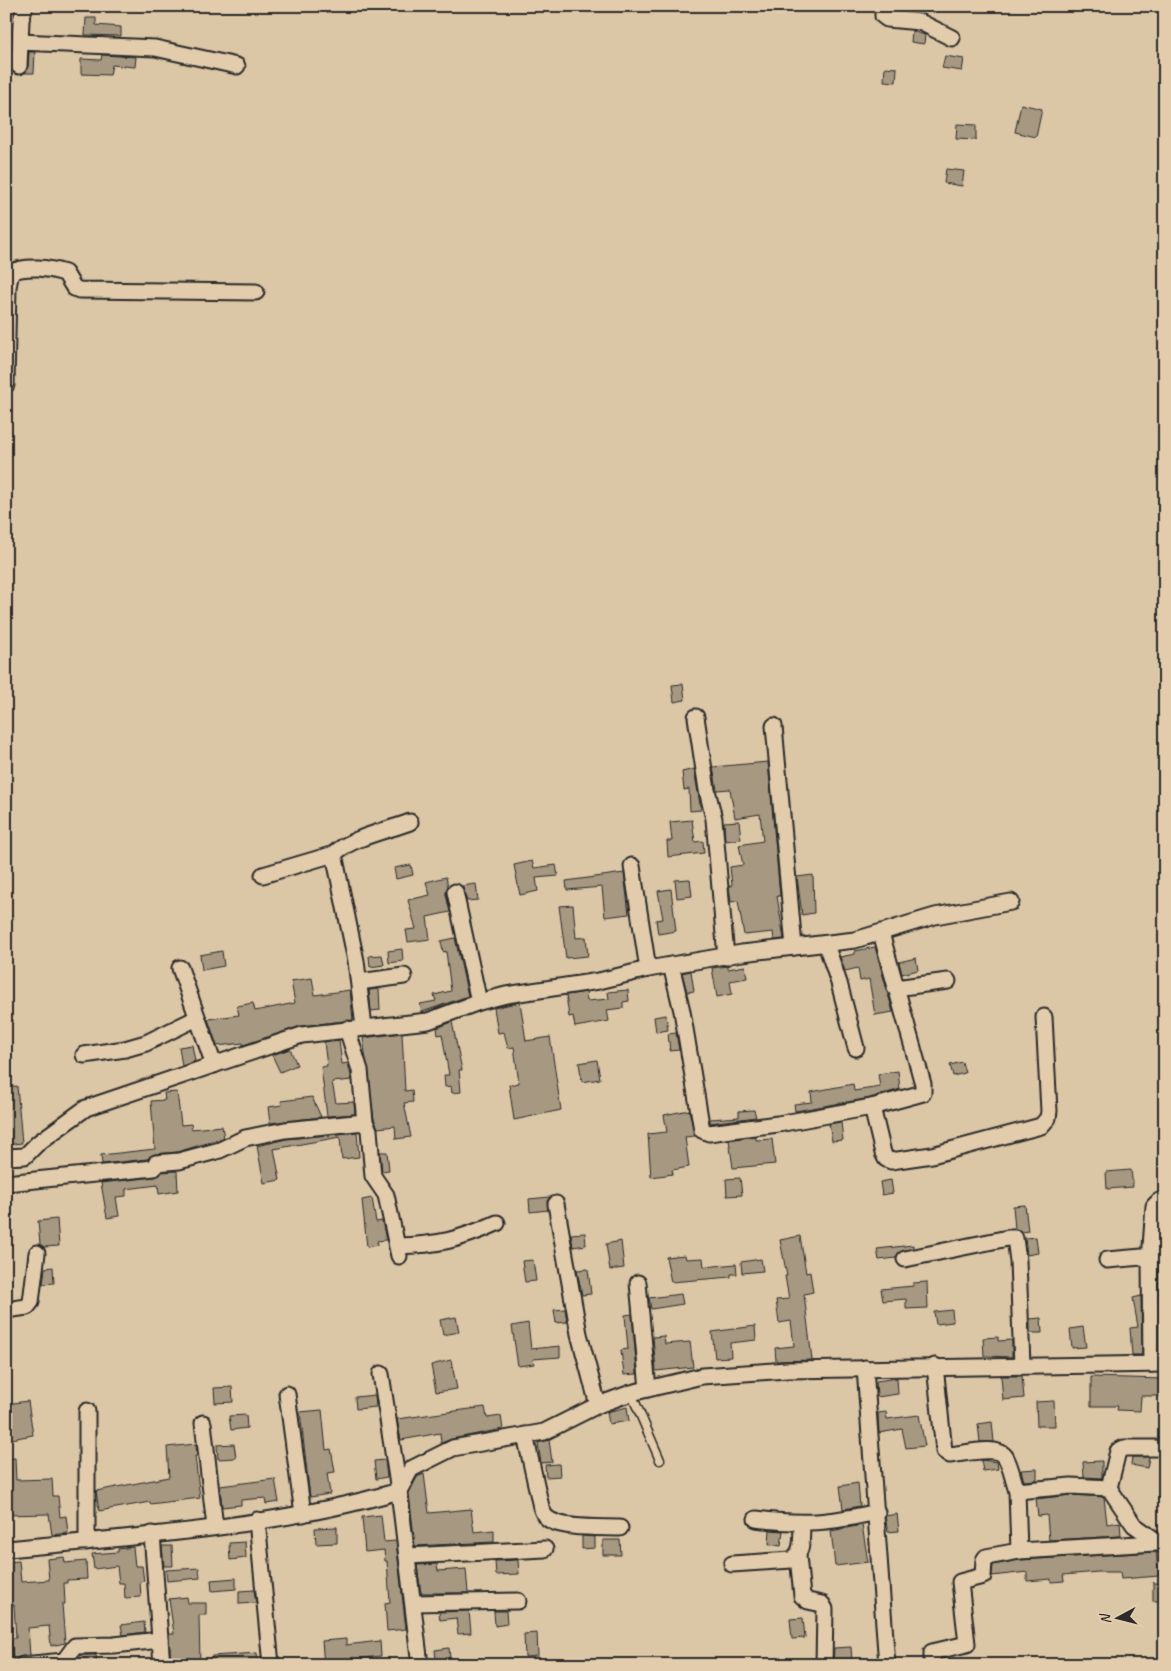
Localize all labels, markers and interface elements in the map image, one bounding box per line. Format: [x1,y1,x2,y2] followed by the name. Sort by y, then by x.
[1094,1594,1144,1644] north arrow
[1096,1612,1115,1625] text: N

